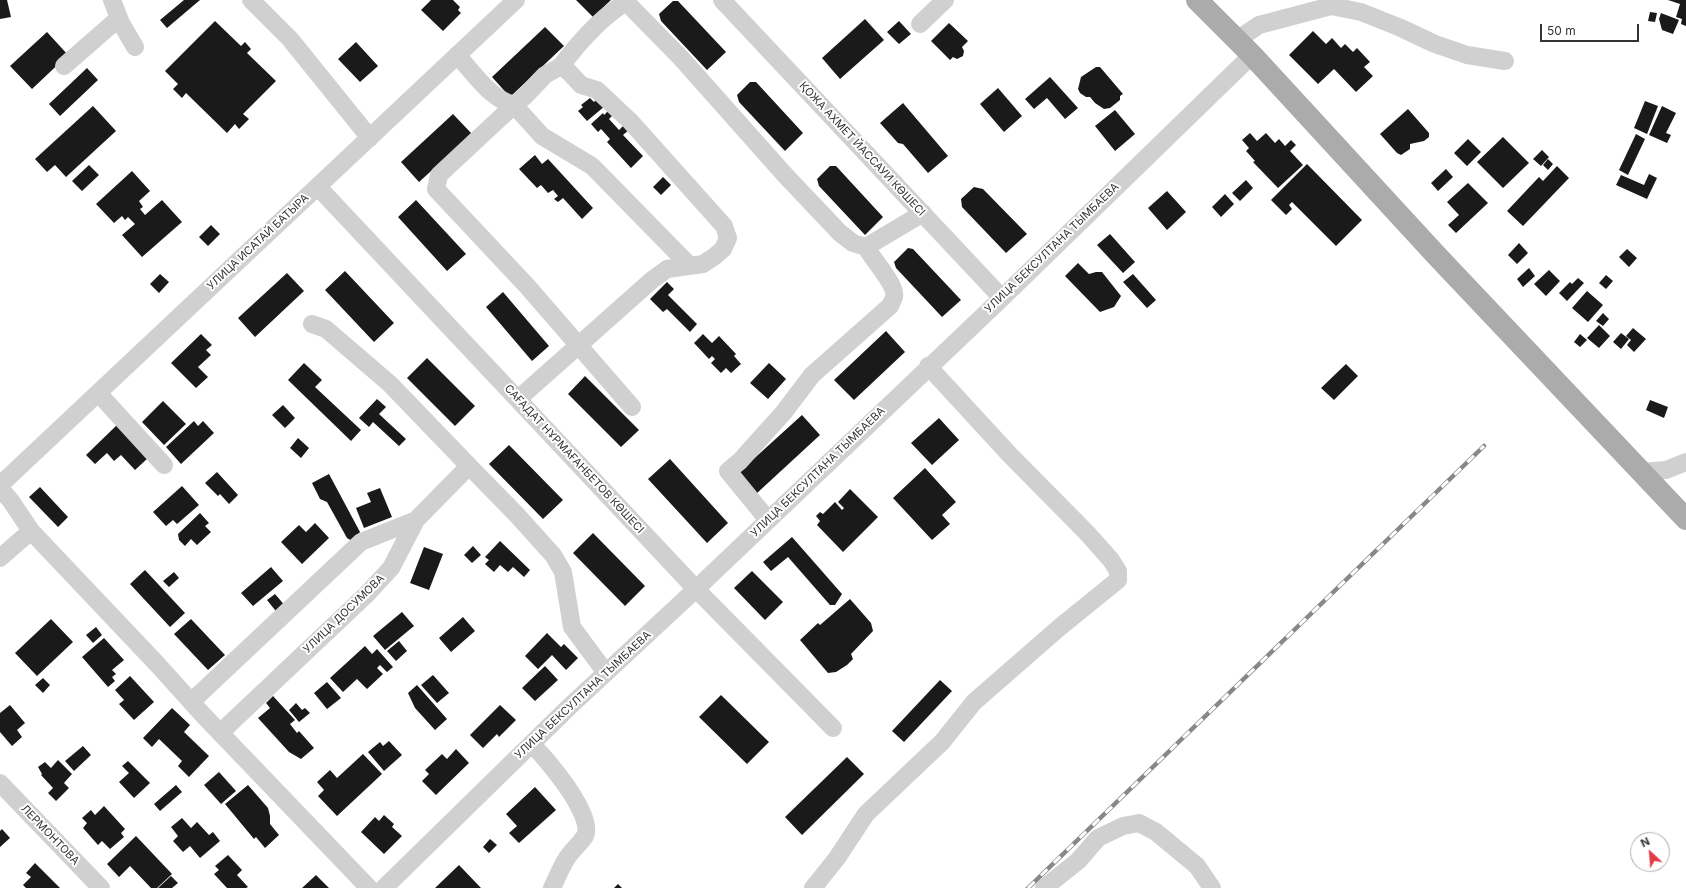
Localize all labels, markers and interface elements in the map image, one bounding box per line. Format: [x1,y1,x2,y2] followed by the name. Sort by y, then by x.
[1542,16,1641,42] scale bar
[1547,23,1576,38] text: 50 m
[796,79,928,219] street label: ҚОЖА АХМЕТ ЙАССАУИ КӨШЕСІ
[982,180,1122,316] street label: УЛИЦА БЕКСУЛТАНА ТЫМБАЕВА
[204,191,312,293] street label: УЛИЦА ИСАТАЙ БАТЫРА
[502,382,646,536] street label: САҒАДАТ НҰРМАҒАНБЕТОВ КӨШЕСІ
[748,404,888,540] street label: УЛИЦА БЕКСУЛТАНА ТЫМБАЕВА
[301,572,387,656] street label: УЛИЦА ДОСУМОВА
[512,628,654,762] street label: УЛИЦА БЕКСУЛТАНА ТЫМБАЕВА
[18,802,82,868] street label: ЛЕРМОНТОВА
[1630,832,1670,872] north arrow
[1638,834,1652,850] text: N

